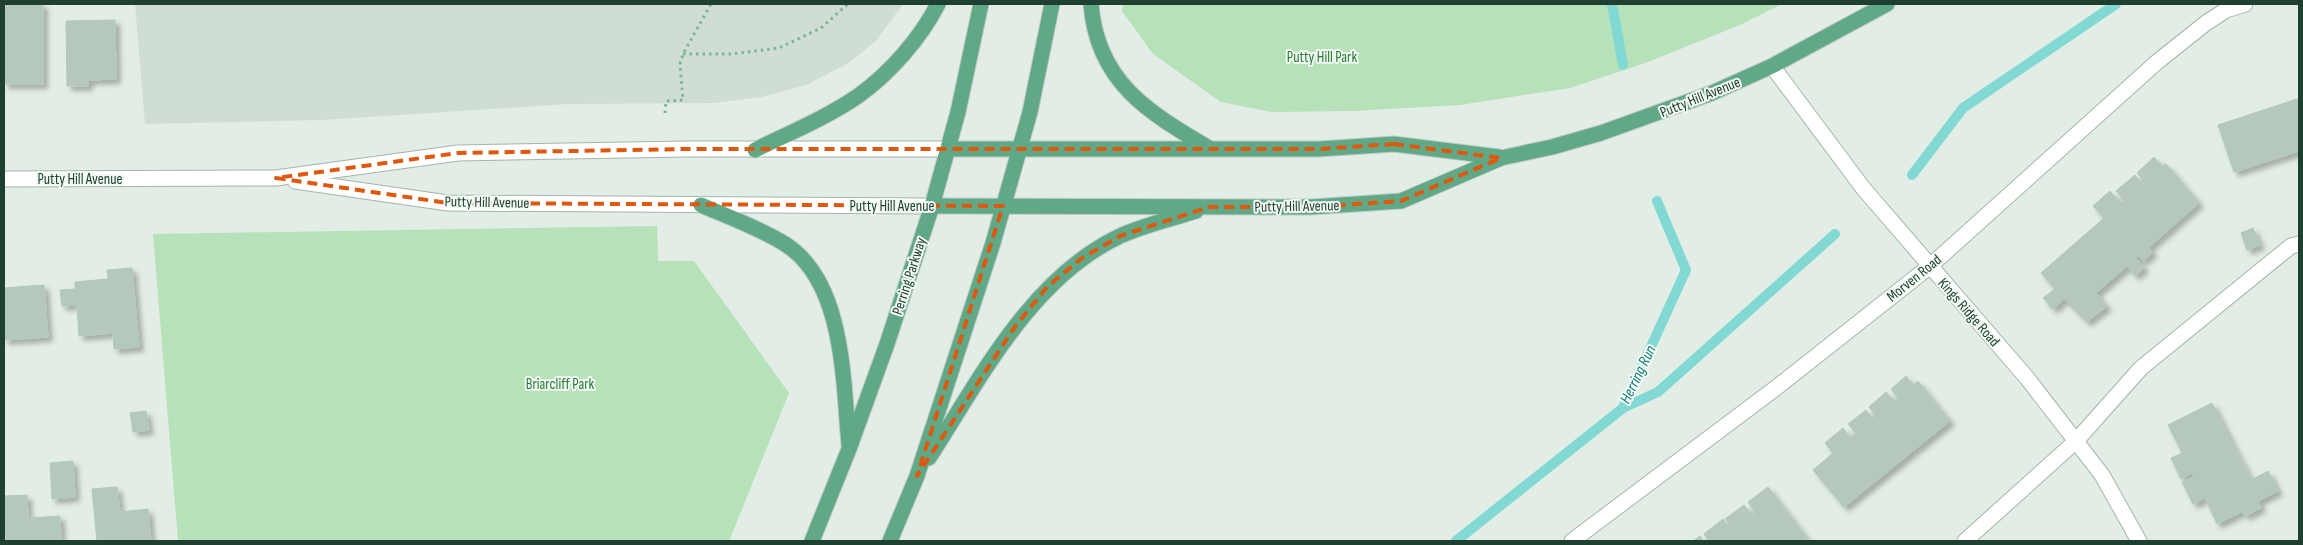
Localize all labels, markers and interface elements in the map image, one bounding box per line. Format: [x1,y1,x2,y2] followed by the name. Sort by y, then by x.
[1287,48,1357,67] park label: Putty Hill Park
[1657,73,1743,122] street label: Putty Hill Avenue
[38,170,123,189] street label: Putty Hill Avenue
[444,192,530,213] street label: Putty Hill Avenue
[1254,196,1340,217] street label: Putty Hill Avenue
[850,197,935,216] street label: Putty Hill Avenue
[888,235,931,317] street label: Perring Parkway
[1883,251,1946,306] street label: Morven Road
[1934,274,2004,351] street label: Kings Ridge Road
[1616,342,1661,407] water label: Herring Run
[526,375,594,394] park label: Briarcliff Park

